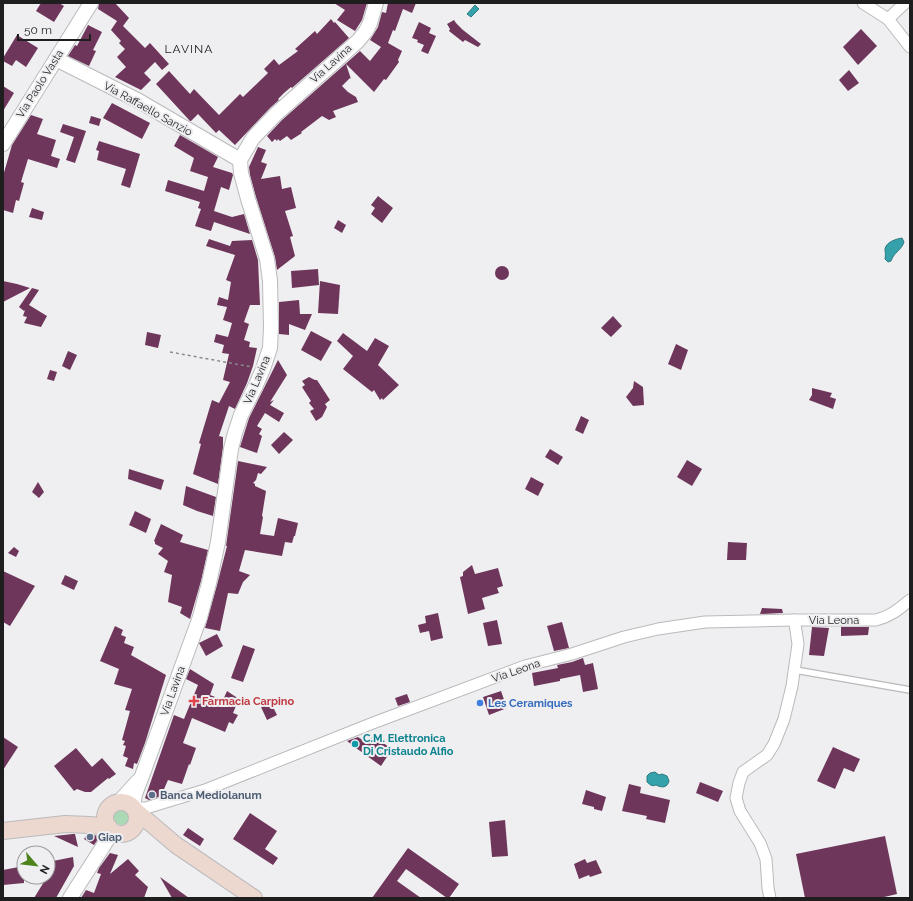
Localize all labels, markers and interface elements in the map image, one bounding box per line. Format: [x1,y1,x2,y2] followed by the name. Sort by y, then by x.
[18,16,90,42] scale bar
[24,23,52,37] text: 50 m
[165,42,213,56] district label: LAVINA
[307,42,355,86] street label: Via Lavina
[14,48,66,120] street label: Via Paolo Vasta
[101,79,195,139] street label: Via Raffaello Sanzio
[241,354,273,406] street label: Via Lavina
[809,614,859,627] street label: Via Leona
[490,657,542,685] street label: Via Leona
[158,665,188,717] street label: Via Lavina
[202,695,294,708] place label: Farmacia Carpino
[189,696,199,706] marker: Farmacia Carpino
[488,697,573,710] place label: Les Ceramiques
[475,698,485,708] marker: Les Ceramiques
[363,732,454,758] place label: C.M. Elettronica Di Cristaudo Alfio
[350,739,360,749] marker: C.M. Elettronica Di Cristaudo Alfio
[160,789,262,802] place label: Banca Mediolanum
[147,790,157,800] marker: Banca Mediolanum
[98,831,122,844] place label: Giap
[85,832,95,842] marker: Giap
[16,845,56,885] north arrow
[37,863,52,876] text: N

